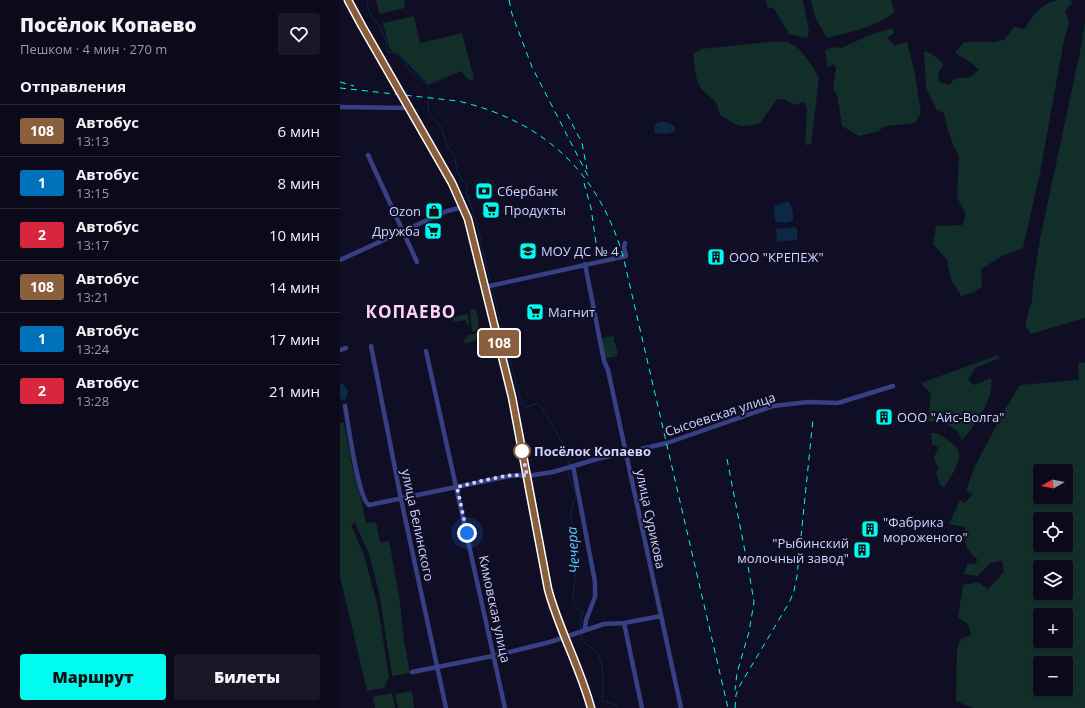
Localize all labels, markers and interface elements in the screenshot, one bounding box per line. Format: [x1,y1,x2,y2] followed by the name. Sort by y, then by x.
[20,12,197,38] text: Посёлок Копаево
[278,13,320,55] button: heart
[20,40,167,58] text: Пешком · 4 мин · 270 m
[20,76,126,96] text: Отправления
[76,112,139,132] text: Автобус
[30,121,54,140] text: 108
[277,121,320,141] text: 6 мин
[76,132,109,150] text: 13:13
[76,164,139,184] text: Автобус
[38,173,46,192] text: 1
[277,173,320,193] text: 8 мин
[474,181,494,201] bank icon: Сбербанк
[497,182,558,200] place label: Сбербанк
[76,184,109,202] text: 13:15
[481,200,501,220] supermarket icon: Продукты
[424,201,444,221] shop icon: Ozon
[504,201,566,219] place label: Продукты
[389,202,421,220] place label: Ozon
[76,216,139,236] text: Автобус
[423,221,443,241] supermarket icon: Дружба
[372,222,420,240] place label: Дружба
[38,225,46,244] text: 2
[269,225,320,245] text: 10 мин
[76,236,109,254] text: 13:17
[518,241,538,261] school or university icon: МОУ ДС № 4
[541,242,619,260] place label: МОУ ДС № 4
[706,247,726,267] building icon: ООО "КРЕПЕЖ"
[729,248,824,266] place label: ООО "КРЕПЕЖ"
[76,268,139,288] text: Автобус
[30,277,54,296] text: 108
[269,277,320,297] text: 14 мин
[76,288,109,306] text: 13:21
[366,300,456,323] district label: КОПАЕВО
[525,302,545,322] supermarket icon: Магнит
[548,303,595,321] place label: Магнит
[76,320,139,340] text: Автобус
[38,329,46,348] text: 1
[269,329,320,349] text: 17 мин
[476,330,522,356] line badge: 108
[487,333,511,352] text: 108
[76,340,109,358] text: 13:24
[76,372,139,392] text: Автобус
[38,381,46,400] text: 2
[269,381,320,401] text: 21 мин
[662,388,778,440] street label: Сысоевская улица
[76,392,109,410] text: 13:28
[874,407,894,427] building icon: ООО "Айс-Волга"
[897,408,1004,426] place label: ООО "Айс-Волга"
[513,442,531,460] marker: Посёлок Копаево
[534,442,651,460] place label: Посёлок Копаево
[1033,464,1073,504] north arrow
[1033,464,1073,696] map controls
[397,467,439,583] street label: улица Белинского
[632,468,670,570] street label: улица Сурикова
[1033,512,1073,552] button: locate
[883,513,968,546] place label: "Фабрика мороженого"
[860,519,880,539] building icon: "Фабрика мороженого"
[457,523,477,543] your location
[561,526,584,574] water label: Чечера
[737,534,849,567] place label: "Рыбинский молочный завод"
[852,540,872,560] building icon: "Рыбинский молочный завод"
[475,554,515,664] street label: Кимовская улица
[1033,560,1073,600] button: layers
[1033,608,1073,648] button: +
[20,654,166,700] button: Маршрут
[174,654,320,700] button: Билеты
[1033,656,1073,696] button: −

